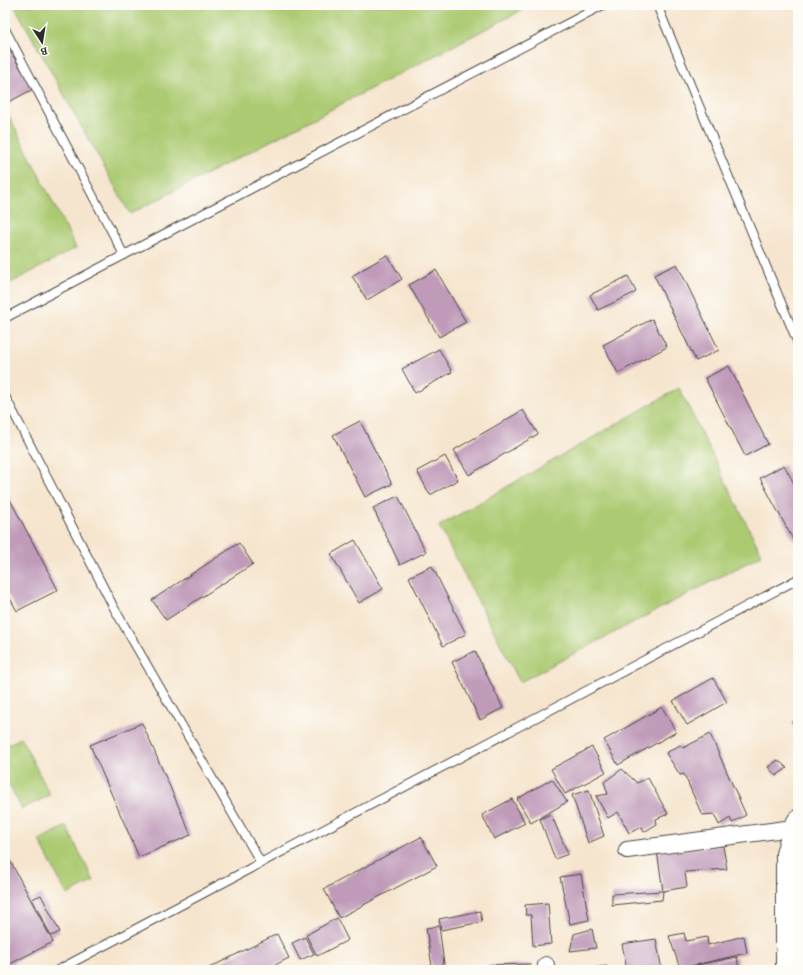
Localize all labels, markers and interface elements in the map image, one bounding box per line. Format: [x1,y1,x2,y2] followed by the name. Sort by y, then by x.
[22,22,62,62] north arrow
[39,43,49,60] text: B

